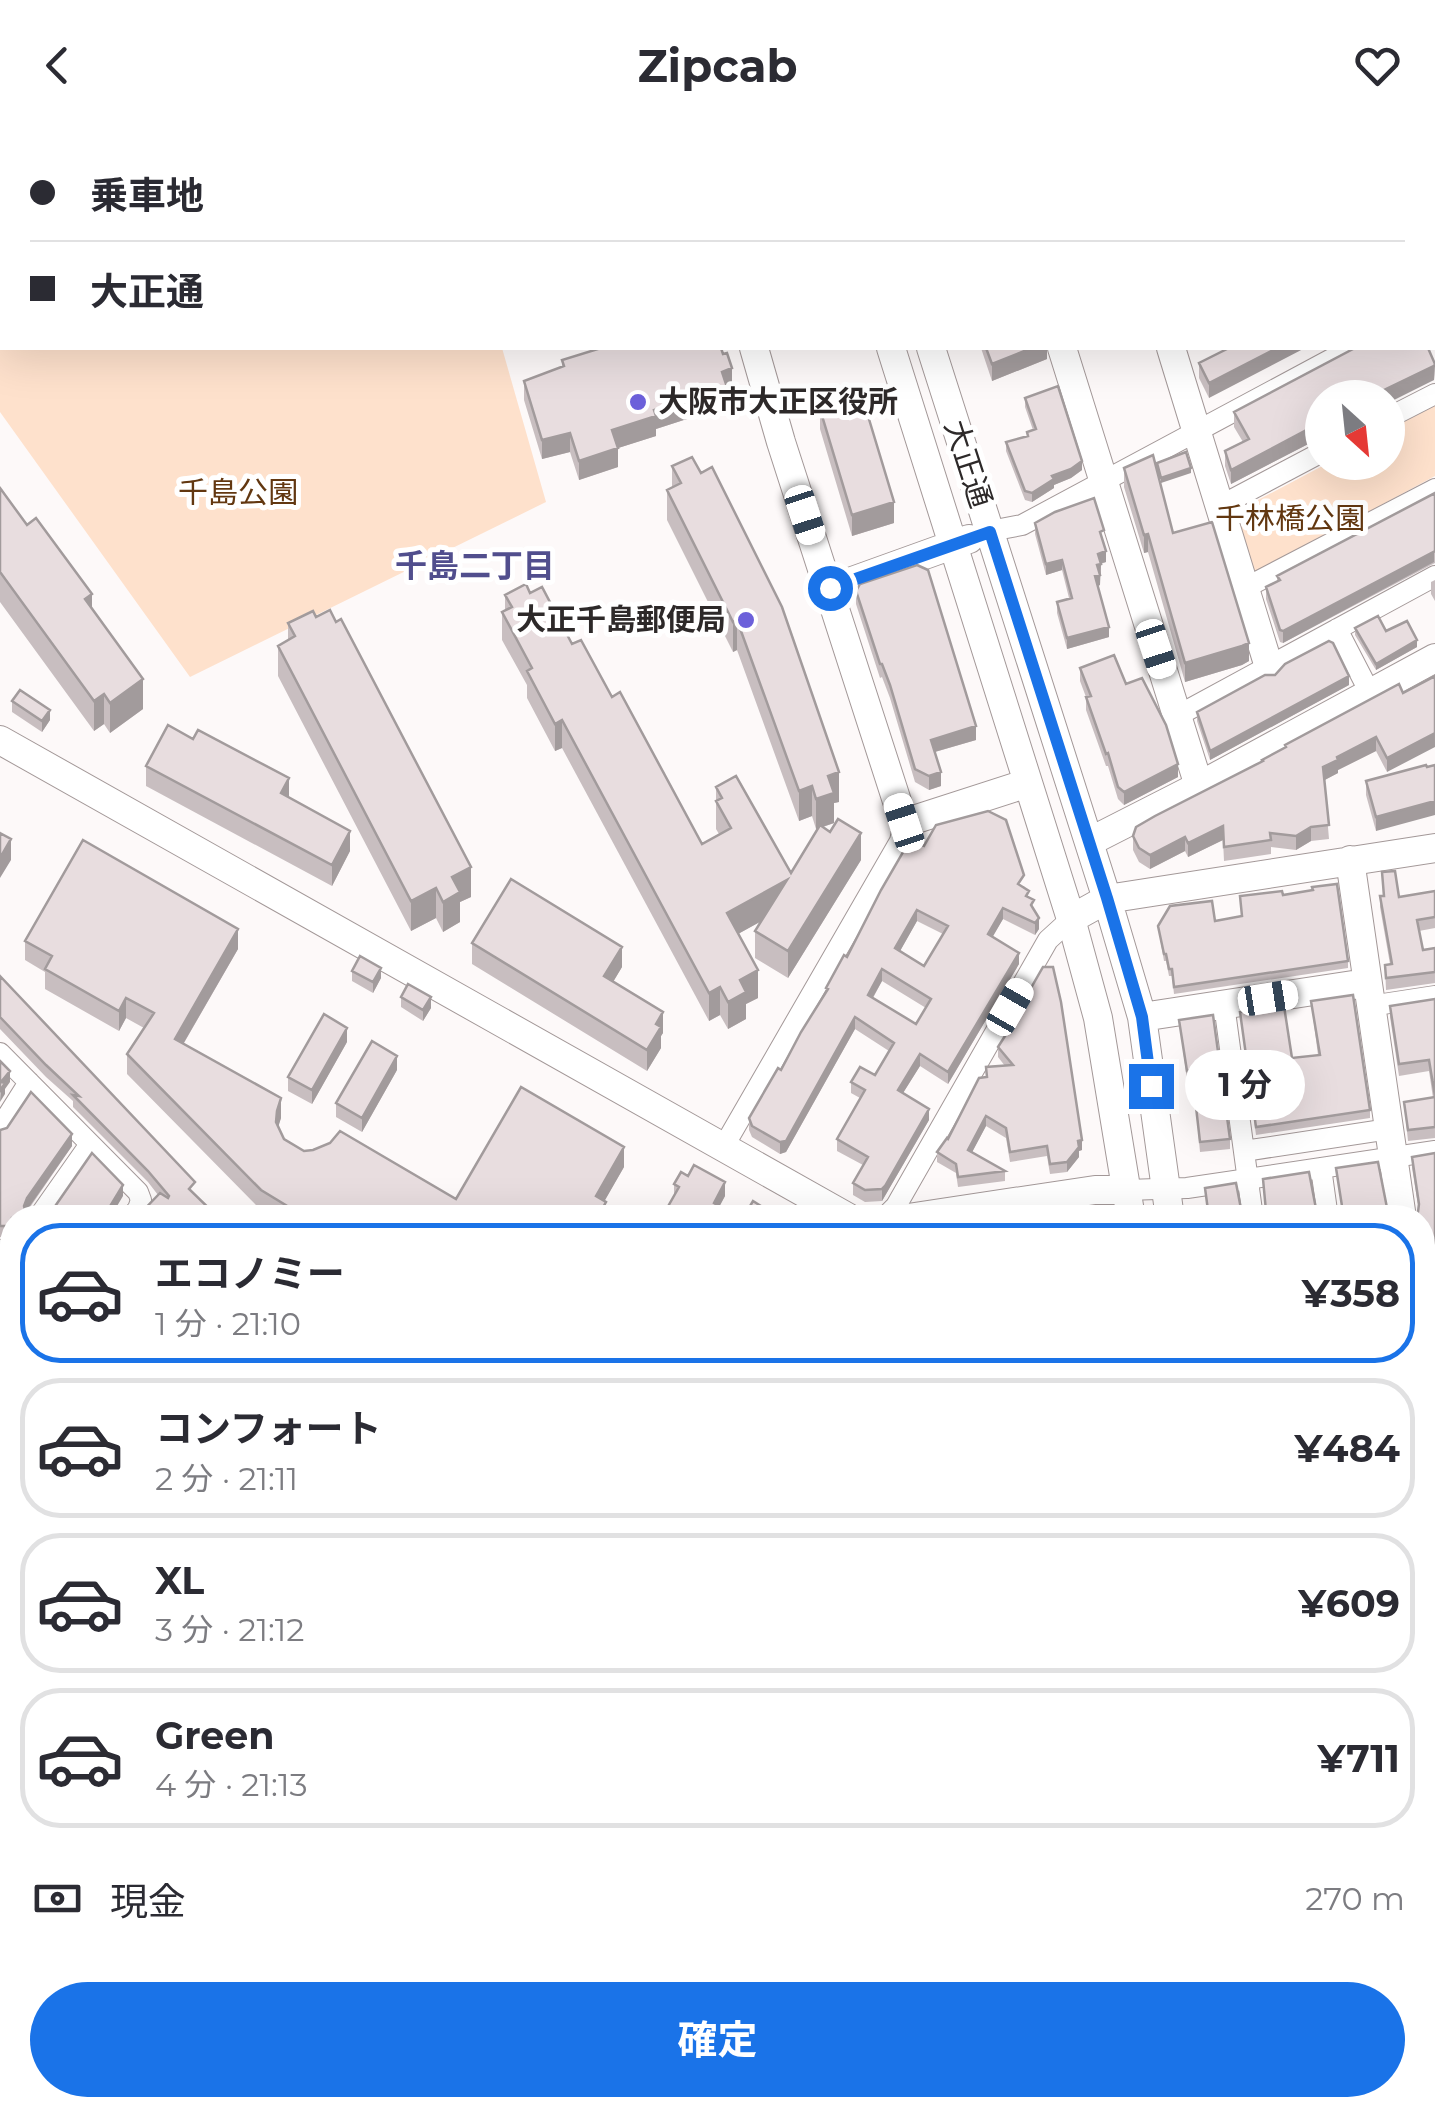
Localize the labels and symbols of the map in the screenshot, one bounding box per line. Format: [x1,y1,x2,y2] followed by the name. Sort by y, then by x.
[1305,380,1405,480] north arrow
[658,383,898,420] place label: 大阪市大正区役所
[627,391,649,413] marker: 大阪市大正区役所
[937,415,1000,512] street label: 大正通
[178,474,298,511] park label: 千島公園
[781,482,829,548] car
[1215,500,1365,537] park label: 千林橋公園
[395,546,555,585] district label: 千島二丁目
[808,566,853,611] route start
[516,601,726,638] place label: 大正千島郵便局
[735,609,757,631] marker: 大正千島郵便局
[1132,616,1180,682] car
[880,790,928,856] car
[982,974,1038,1040] car
[1236,978,1300,1018] car
[1186,1051,1306,1121] callout: 1 分
[1129,1064,1174,1109] route end

